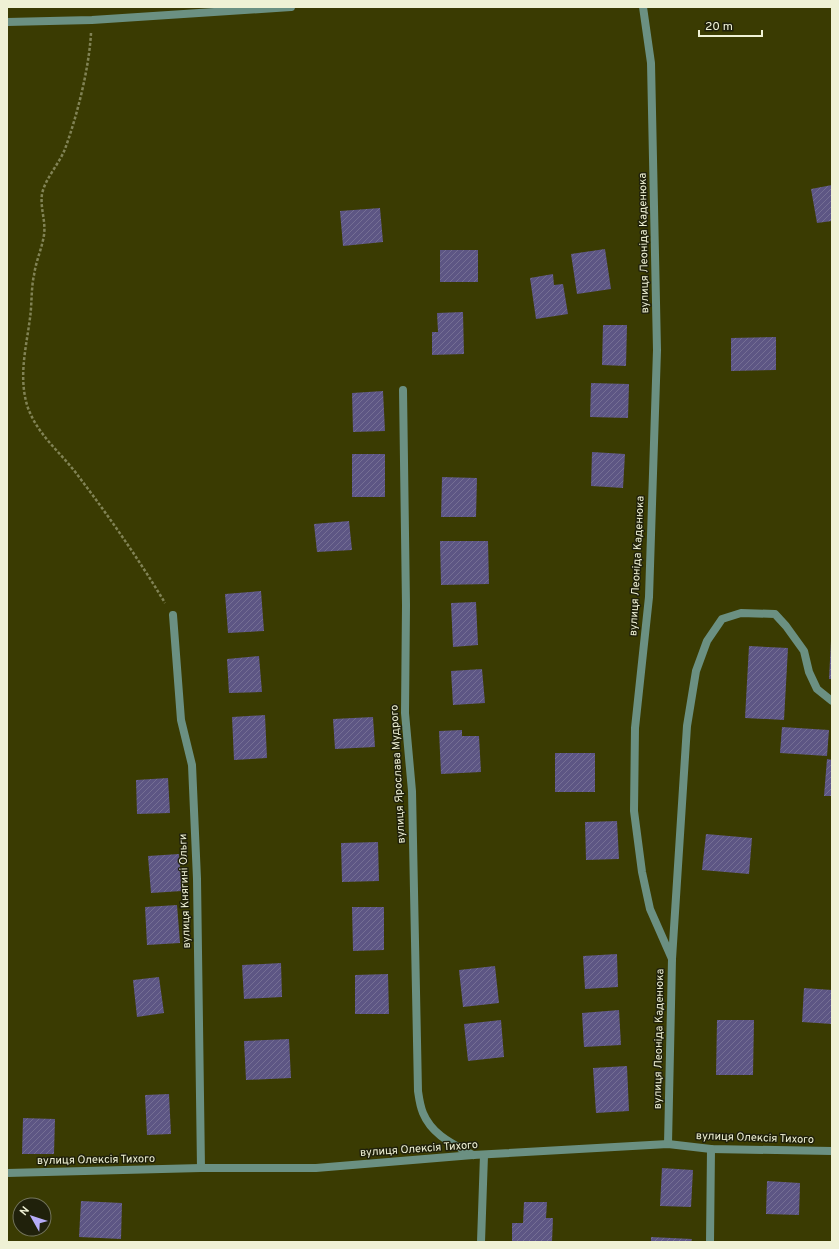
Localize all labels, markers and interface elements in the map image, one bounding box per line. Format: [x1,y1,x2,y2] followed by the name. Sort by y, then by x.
[699,12,762,38] scale bar
[705,19,733,35] text: 20 m
[636,172,652,313] street label: вулиця Леоніда Каденюка
[626,495,648,637] street label: вулиця Леоніда Каденюка
[387,704,409,844] street label: вулиця Ярослава Мудрого
[176,833,194,949] street label: вулиця Княгині Ольги
[651,968,667,1109] street label: вулиця Леоніда Каденюка
[696,1129,814,1147] street label: вулиця Олексія Тихого
[360,1138,478,1160] street label: вулиця Олексія Тихого
[37,1152,155,1168] street label: вулиця Олексія Тихого
[12,1197,52,1237] north arrow
[17,1204,33,1219] text: N

